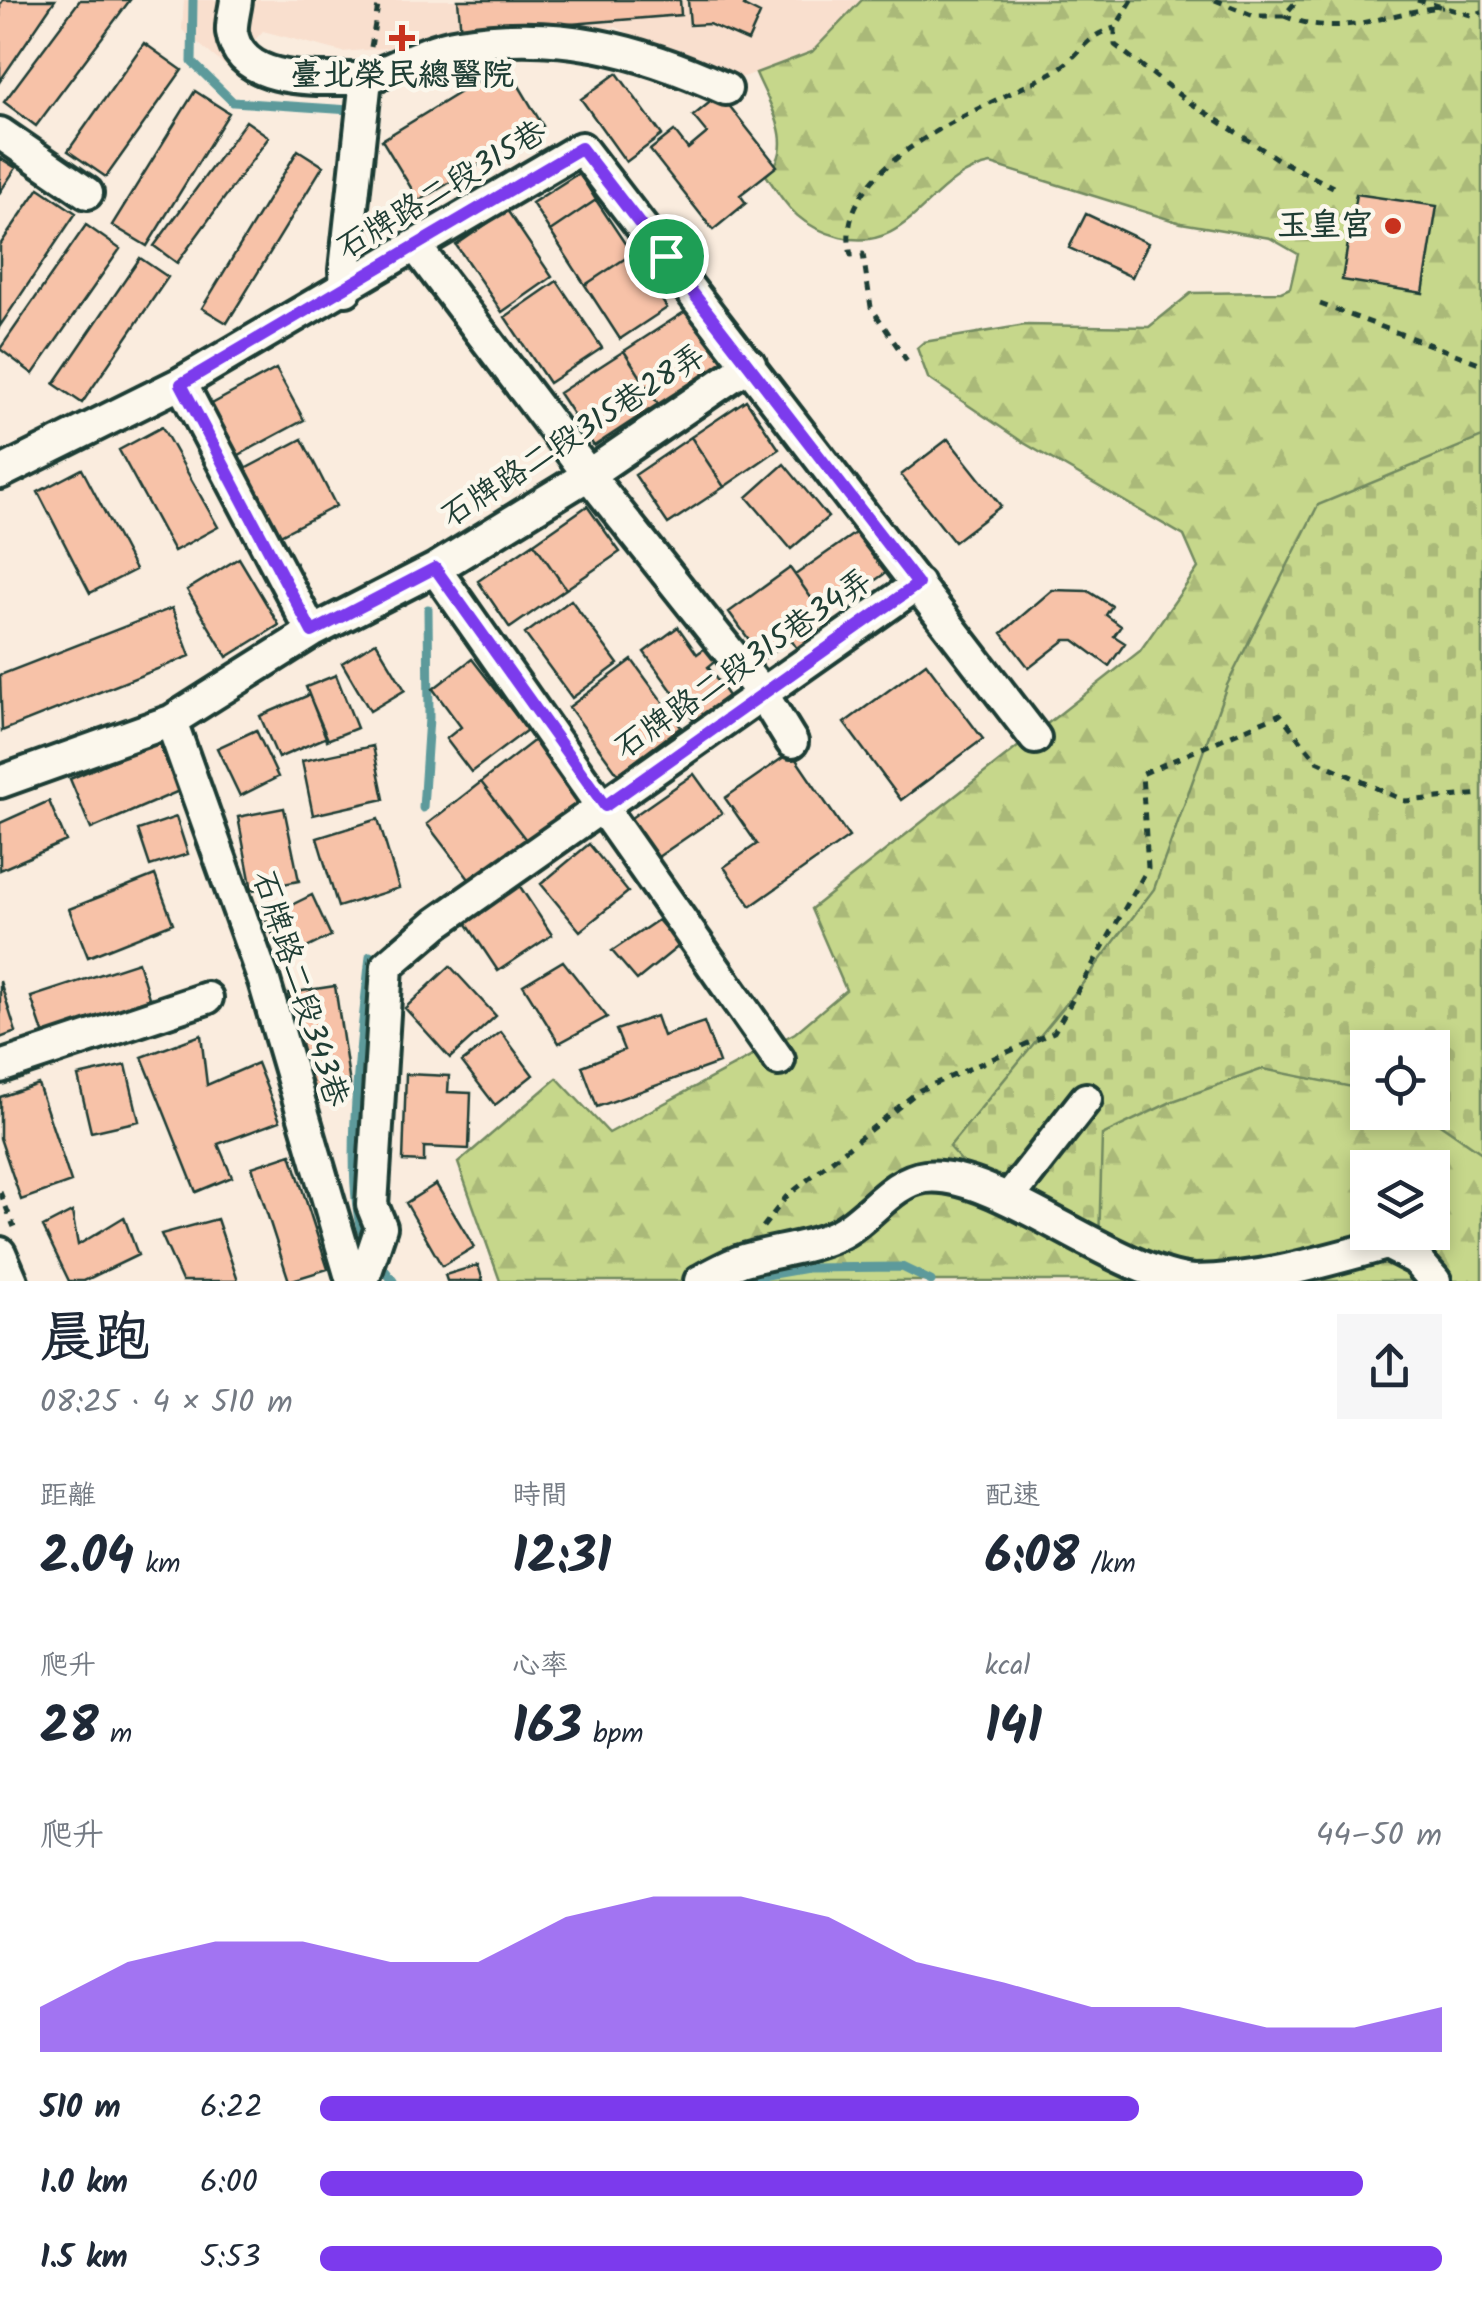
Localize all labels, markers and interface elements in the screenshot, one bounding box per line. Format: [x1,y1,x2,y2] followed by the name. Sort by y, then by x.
[389,25,415,51] marker: 臺北榮民總醫院
[290,51,514,102] place label: 臺北榮民總醫院
[327,108,557,274] street label: 石牌路二段315巷
[1277,201,1373,252] place label: 玉皇宮
[624,214,709,299] pin
[1382,215,1404,237] marker: 玉皇宮
[639,229,694,284] icon: arrive
[431,332,717,542] street label: 石牌路二段315巷28弄
[604,557,884,773] street label: 石牌路二段315巷34弄
[237,864,361,1114] street label: 石牌路二段343巷
[1350,1030,1450,1250] map controls
[1350,1030,1450,1130] button: locate
[1350,1150,1450,1250] button: layers
[40,1297,150,1384] text: 晨跑
[1337,1314,1442,1419] button: share
[40,1378,293,1429] text: 08:25 · 4 × 510 m
[40,1474,96,1519] text: 距離
[512,1474,568,1519] text: 時間
[985,1474,1041,1519] text: 配速
[40,1519,134,1599] text: 2.04
[512,1519,611,1599] text: 12:31
[985,1519,1079,1599] text: 6:08
[134,1542,181,1587] text: km
[1079,1542,1136,1587] text: /km
[40,1644,96,1689] text: 爬升
[512,1644,568,1689] text: 心率
[985,1644,1030,1689] text: kcal
[40,1689,99,1769] text: 28
[512,1689,582,1769] text: 163
[985,1689,1042,1769] text: 141
[99,1712,132,1757] text: m
[582,1712,644,1757] text: bpm
[40,1811,104,1862] text: 爬升
[1316,1811,1442,1862] text: 44–50 m
[40,2083,121,2134] text: 510 m
[200,2083,263,2134] text: 6:22
[40,2158,128,2209] text: 1.0 km
[200,2158,258,2209] text: 6:00
[40,2233,128,2284] text: 1.5 km
[200,2233,261,2284] text: 5:53

